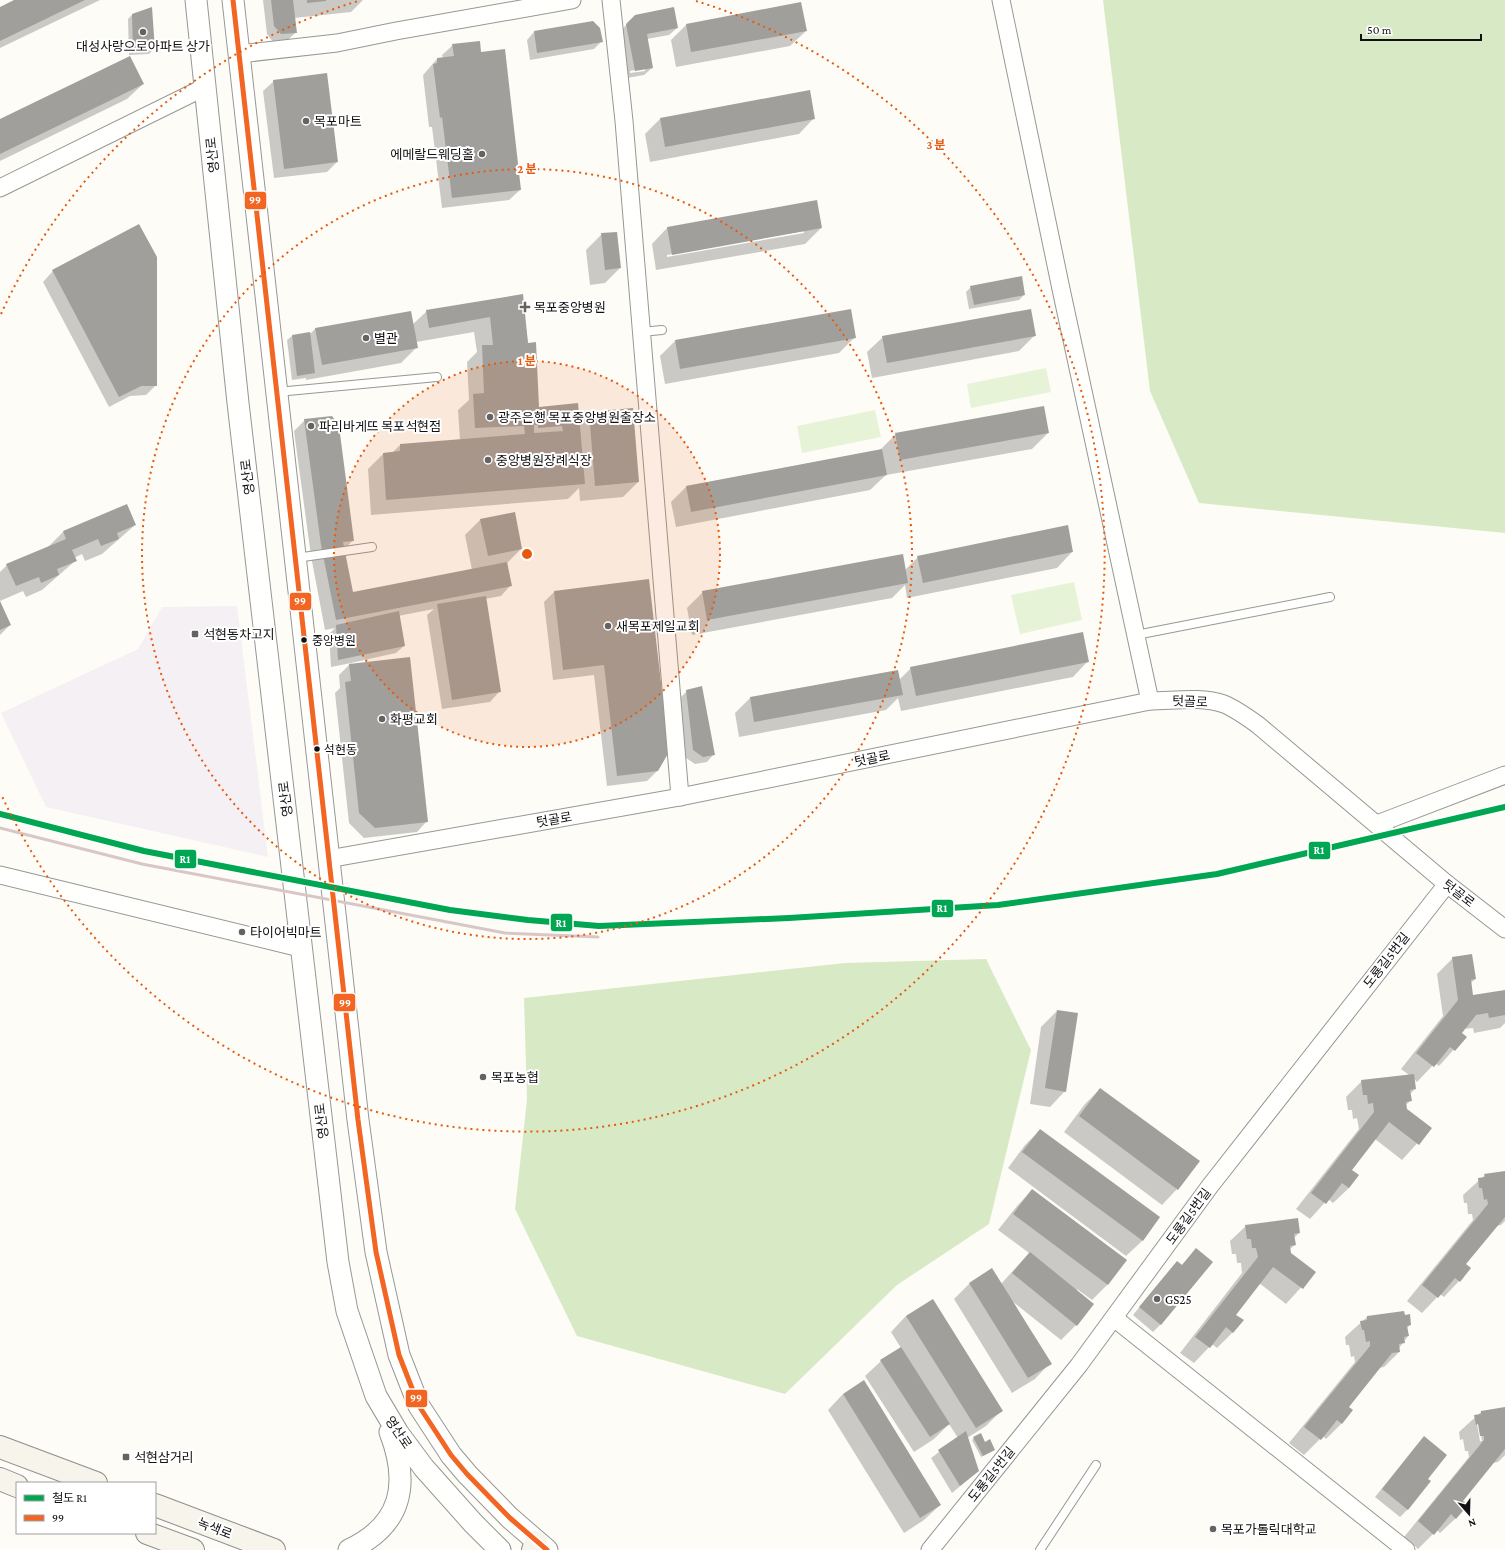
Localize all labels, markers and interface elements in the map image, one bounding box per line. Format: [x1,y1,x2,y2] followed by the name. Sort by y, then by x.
[1361,16,1481,42] scale bar
[1367,23,1392,37] text: 50 m
[138,27,148,37] marker: 대성사랑으로아파트 상가
[76,39,210,54] place label: 대성사랑으로아파트 상가
[314,114,362,129] place label: 목포마트
[301,116,311,126] marker: 목포마트
[203,136,222,174] street label: 영산로
[926,138,946,152] text: 3 분
[390,147,474,162] place label: 에메랄드웨딩홀
[477,149,487,159] marker: 에메랄드웨딩홀
[517,162,537,176] text: 2 분
[244,191,267,210] line badge: 99
[249,194,261,206] text: 99
[534,300,606,315] place label: 목포중앙병원
[519,301,531,313] marker: 목포중앙병원
[374,331,398,346] place label: 별관
[361,333,371,343] marker: 별관
[518,354,536,368] text: 1 분
[498,410,656,425] place label: 광주은행 목포중앙병원출장소
[485,412,495,422] marker: 광주은행 목포중앙병원출장소
[319,419,441,434] place label: 파리바게뜨 목포석현점
[306,421,316,431] marker: 파리바게뜨 목포석현점
[496,453,592,468] place label: 중앙병원장례식장
[483,455,493,465] marker: 중앙병원장례식장
[238,458,257,496] street label: 영산로
[520,547,534,561] centre of rings
[289,592,312,611] line badge: 99
[294,595,306,607] text: 99
[616,619,700,634] place label: 새목포제일교회
[603,621,613,631] marker: 새목포제일교회
[203,627,275,642] place label: 석현동차고지
[190,629,200,639] marker: 석현동차고지
[312,634,356,648] place label: 중앙병원
[299,635,309,645] marker: 중앙병원
[1172,693,1208,710] street label: 텃골로
[390,712,438,727] place label: 화평교회
[377,714,387,724] marker: 화평교회
[324,743,357,757] place label: 석현동
[312,744,322,754] marker: 석현동
[853,747,891,770] street label: 텃골로
[276,780,295,818] street label: 영산로
[535,809,573,830] street label: 텃골로
[1308,841,1331,860] line badge: R1
[1314,844,1324,856] text: R1
[174,849,197,869] line badge: R1
[180,853,190,865] text: R1
[1440,876,1477,910] street label: 텃골로
[931,899,954,918] line badge: R1
[937,902,947,914] text: R1
[550,913,573,932] line badge: R1
[556,917,566,929] text: R1
[250,925,322,940] place label: 타이어빅마트
[237,927,247,937] marker: 타이어빅마트
[1360,930,1413,991] street label: 도룡길5번길
[333,993,356,1012] line badge: 99
[339,997,351,1009] text: 99
[491,1070,539,1085] place label: 목포농협
[478,1072,488,1082] marker: 목포농협
[312,1102,331,1140] street label: 영산로
[1163,1185,1214,1247] street label: 도룡길5번길
[1165,1292,1192,1307] place label: GS25
[1152,1294,1162,1304] marker: GS25
[405,1389,428,1408] line badge: 99
[410,1392,422,1404] text: 99
[382,1413,415,1451] street label: 영산로
[965,1444,1018,1505] street label: 도룡길5번길
[134,1450,194,1465] place label: 석현삼거리
[121,1452,131,1462] marker: 석현삼거리
[16,1482,156,1534] legend
[52,1491,87,1505] text: 철도 R1
[1449,1494,1489,1534] north arrow
[52,1511,64,1525] text: 99
[195,1515,234,1542] street label: 녹색로
[1466,1516,1478,1530] text: N
[1221,1522,1317,1537] place label: 목포가톨릭대학교
[1208,1524,1218,1534] marker: 목포가톨릭대학교

